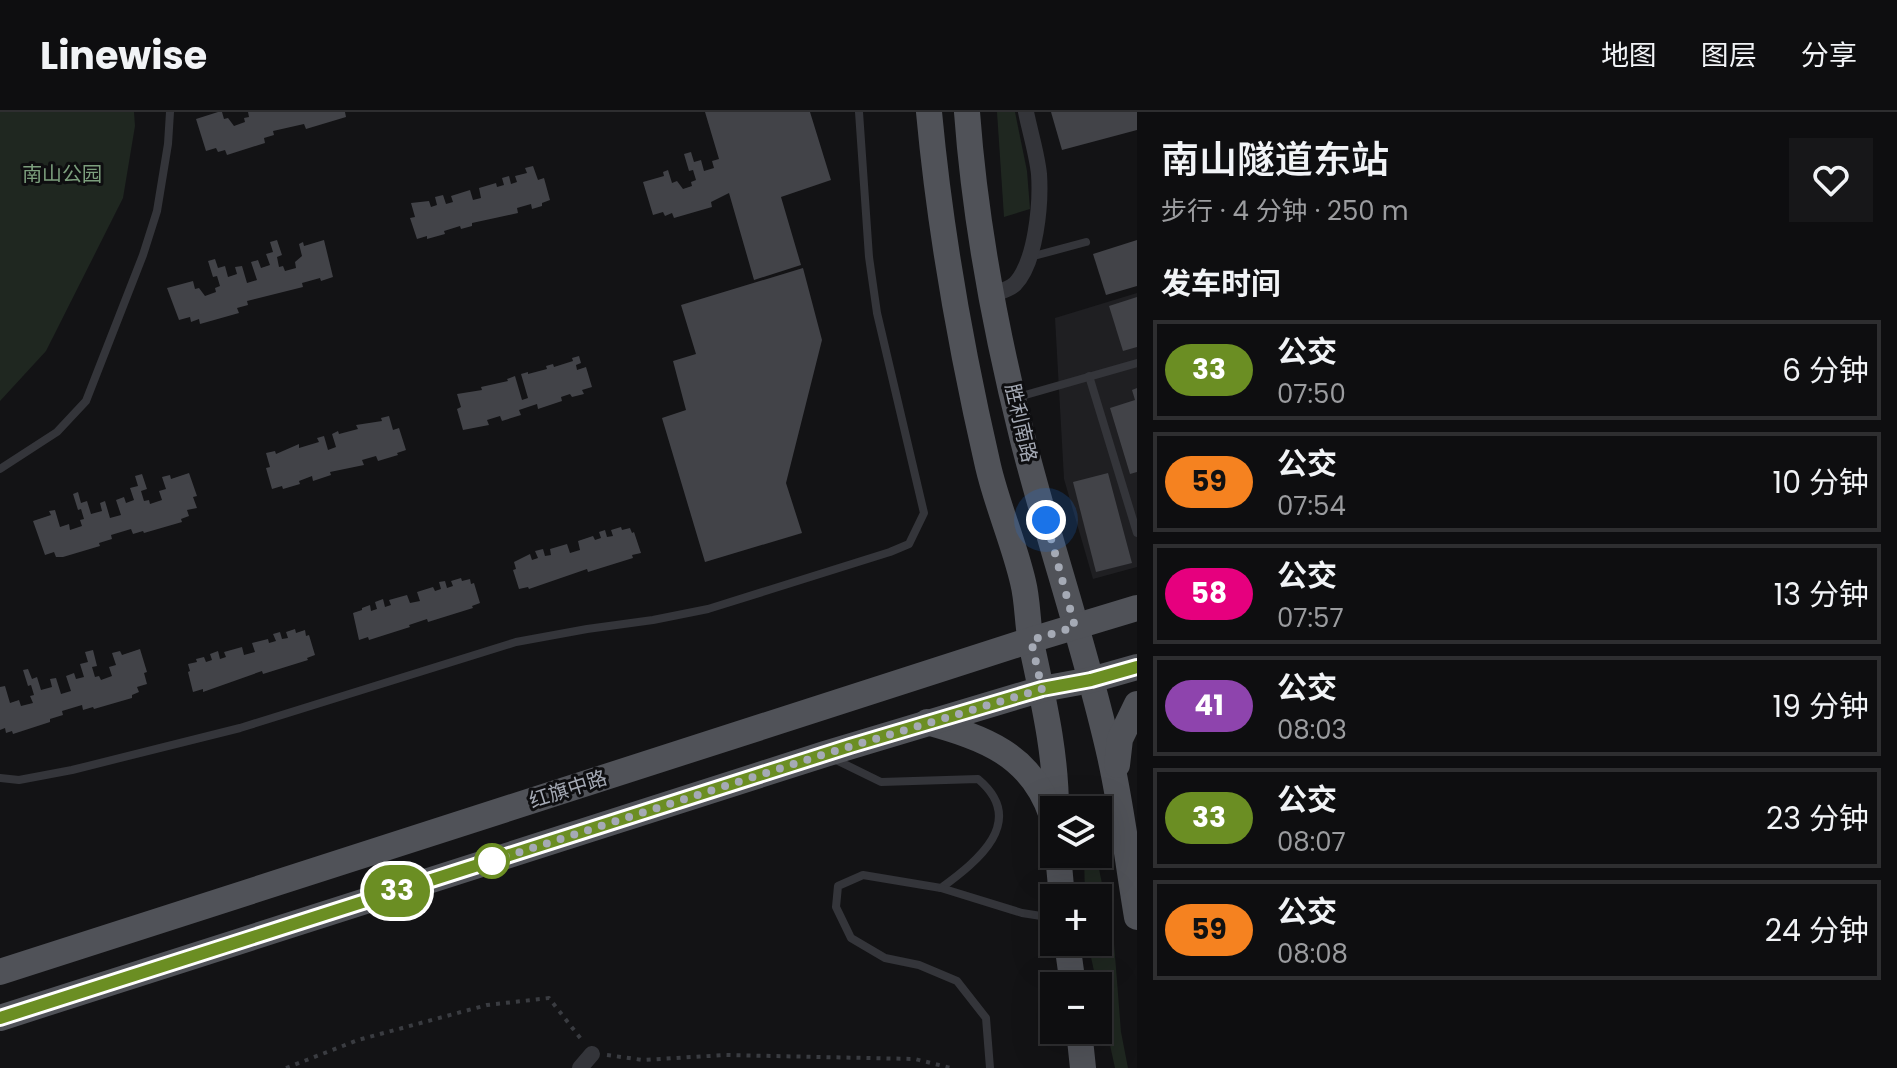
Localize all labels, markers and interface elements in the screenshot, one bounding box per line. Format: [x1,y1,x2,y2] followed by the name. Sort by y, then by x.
[40,29,207,82] text: Linewise
[1601,36,1657,75] text: 地图
[1701,36,1757,75] text: 图层
[1801,36,1857,75] text: 分享
[1161,133,1389,186] text: 南山隧道东站
[1789,138,1873,222] button: heart
[22,160,102,188] park label: 南山公园
[1161,193,1408,229] text: 步行 · 4 分钟 · 250 m
[1161,262,1281,305] text: 发车时间
[1277,330,1337,373] text: 公交
[1782,349,1869,392] text: 6 分钟
[1192,350,1226,389] text: 33
[1277,376,1346,412] text: 07:50
[998,381,1044,465] street label: 胜利南路
[1277,442,1337,485] text: 公交
[1773,461,1869,504] text: 10 分钟
[1191,462,1227,501] text: 59
[1277,488,1346,524] text: 07:54
[1026,500,1066,540] your location
[1277,554,1337,597] text: 公交
[1774,573,1869,616] text: 13 分钟
[1191,574,1227,613] text: 58
[1277,600,1344,636] text: 07:57
[1277,666,1337,709] text: 公交
[1772,685,1869,728] text: 19 分钟
[1194,686,1224,725] text: 41
[1277,712,1347,748] text: 08:03
[526,763,610,815] street label: 红旗中路
[1277,778,1337,821] text: 公交
[1040,796,1112,1044] map controls
[1040,796,1112,868] button: layers
[1766,797,1869,840] text: 23 分钟
[1192,798,1226,837] text: 33
[1277,824,1346,860] text: 08:07
[475,844,509,878] unlabelled marker
[361,865,433,917] line badge: 33
[380,871,414,910] text: 33
[1040,884,1112,956] button: +
[1277,890,1337,933] text: 公交
[1765,909,1869,952] text: 24 分钟
[1191,910,1227,949] text: 59
[1277,936,1348,972] text: 08:08
[1040,972,1112,1044] button: −

